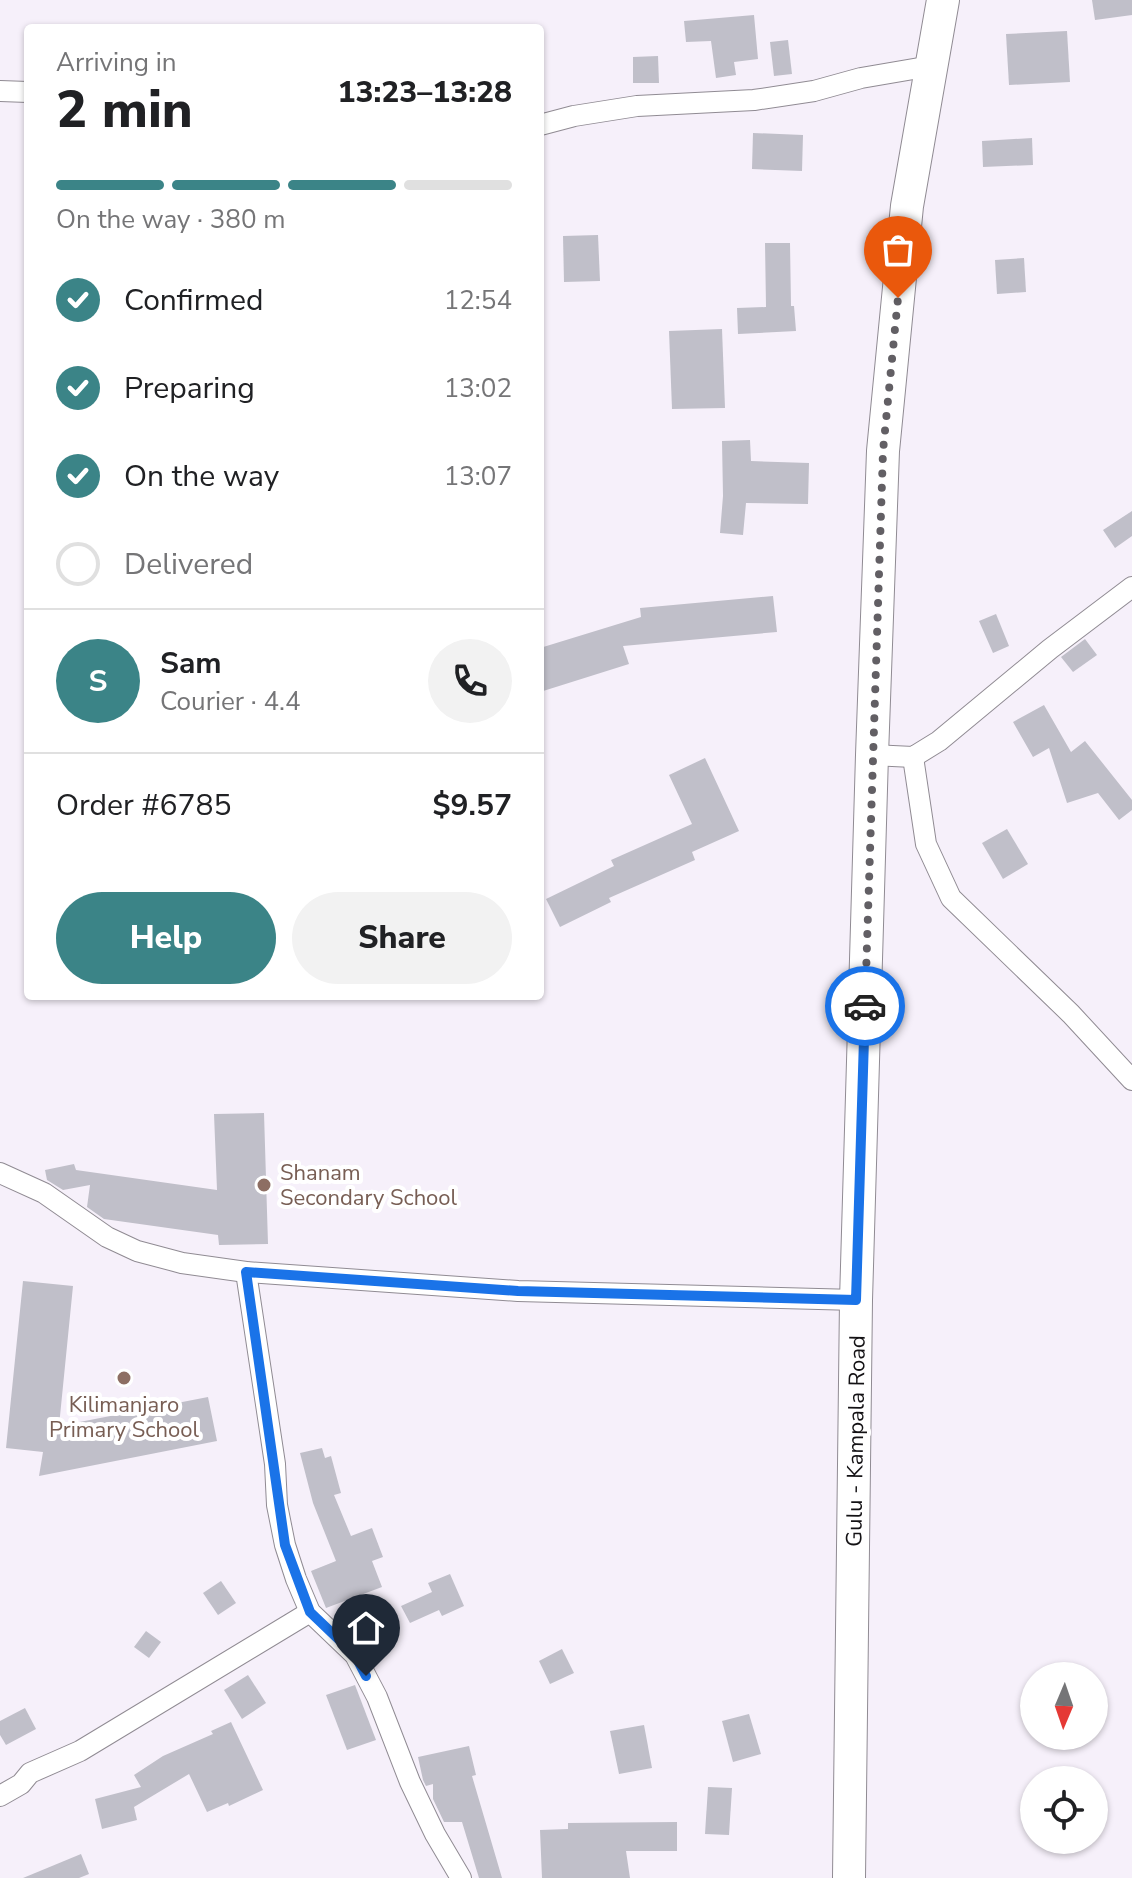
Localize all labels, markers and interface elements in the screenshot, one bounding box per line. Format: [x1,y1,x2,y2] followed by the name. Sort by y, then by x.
[56,45,177,80] text: Arriving in
[337,72,512,113] text: 13:23–13:28
[56,74,193,145] text: 2 min
[56,202,285,237] text: On the way · 380 m
[864,216,932,298] pin
[876,228,920,272] icon: bag
[56,278,100,322] icon: check
[124,280,264,321] text: Confirmed
[444,283,512,318] text: 12:54
[56,366,100,410] icon: check
[124,368,255,409] text: Preparing
[444,371,512,406] text: 13:02
[56,454,100,498] icon: check
[124,456,279,497] text: On the way
[444,459,512,494] text: 13:07
[124,544,253,585] text: Delivered
[428,639,512,723] button: phone
[160,643,222,684] text: Sam
[89,661,107,702] text: S
[160,684,301,719] text: Courier · 4.4
[56,785,231,826] text: Order #6785
[433,785,512,826] text: $9.57
[56,892,276,984] button: Help
[292,892,512,984] button: Share
[825,966,905,1046] courier
[843,984,887,1028] icon: car
[280,1158,458,1213] place label: Shanam Secondary School
[255,1176,273,1194] marker: Shanam Secondary School
[839,1335,873,1547] street label: Gulu - Kampala Road
[115,1369,133,1387] marker: Kilimanjaro Primary School
[49,1390,199,1445] place label: Kilimanjaro Primary School
[332,1594,400,1676] pin
[344,1606,388,1650] icon: home
[1020,1662,1108,1750] north arrow
[1020,1662,1108,1854] map controls
[1020,1766,1108,1854] button: locate

